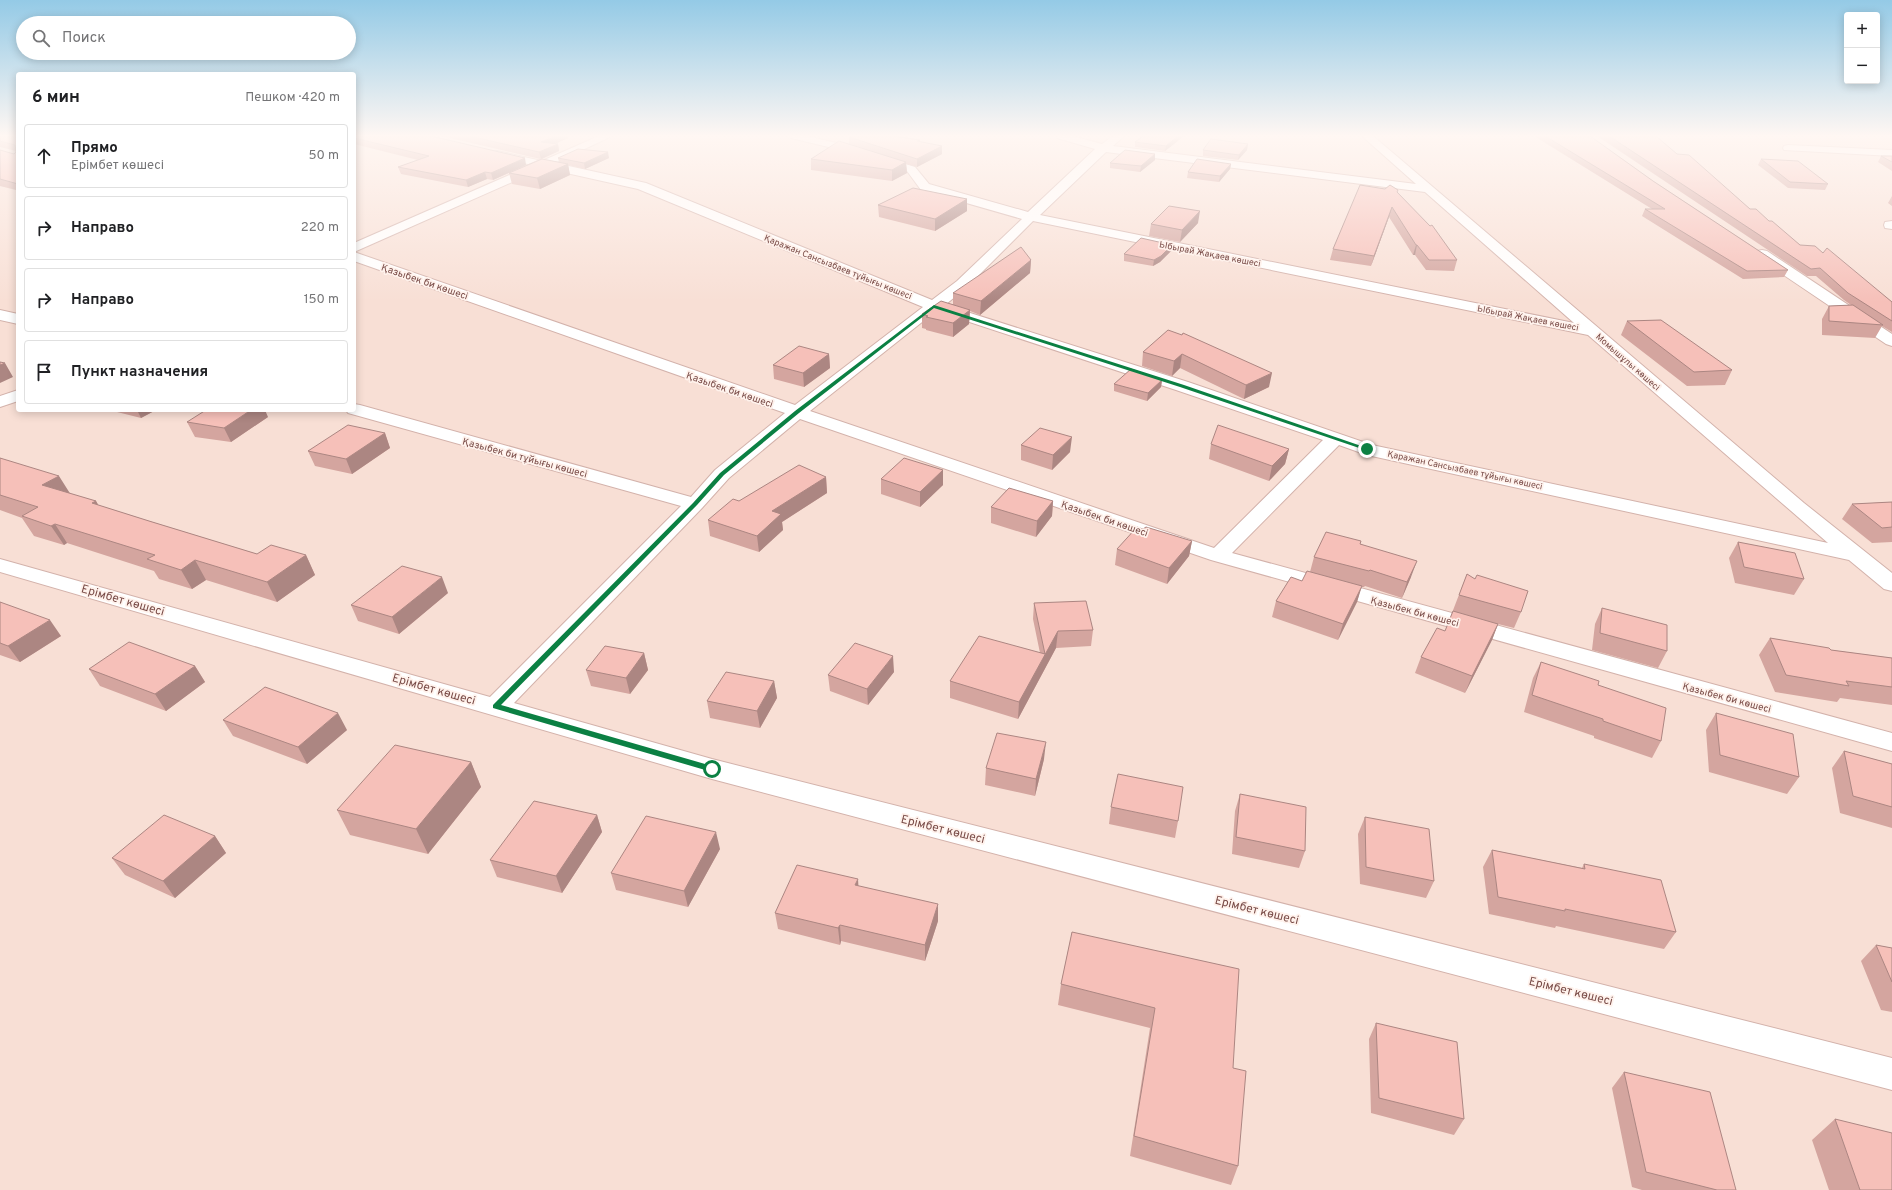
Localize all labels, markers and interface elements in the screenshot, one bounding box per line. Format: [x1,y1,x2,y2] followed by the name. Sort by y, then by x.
[1844,12,1880,84] map controls
[1844,12,1880,48] button: +
[16,16,356,60] search box
[30,27,52,49] icon: search
[62,29,106,48] text: Поиск
[1844,48,1880,84] button: −
[32,87,80,109] text: 6 мин
[245,90,340,106] text: Пешком · 420 m
[71,139,118,158] text: Прямо
[33,145,55,167] icon: ahead
[309,148,339,164] text: 50 m
[71,158,164,174] text: Ерімбет көшесі
[33,217,55,239] icon: right
[71,219,134,238] text: Направо
[301,220,339,236] text: 220 m
[762,233,913,302] street label: Қаражан Сансызбаев тұйығы көшесі
[1158,239,1262,270] street label: Ыбырай Жақаев көшесі
[379,261,470,303] street label: Қазыбек би көшесі
[33,289,55,311] icon: right
[71,291,134,310] text: Направо
[304,292,339,308] text: 150 m
[1476,303,1580,334] street label: Ыбырай Жақаев көшесі
[1593,332,1662,393] street label: Момышұлы көшесі
[33,361,55,383] icon: arrive
[71,363,208,382] text: Пункт назначения
[684,369,775,411] street label: Қазыбек би көшесі
[461,435,589,481] street label: Қазыбек би тұйығы көшесі
[1358,440,1376,458] route end
[1386,449,1544,492] street label: Қаражан Сансызбаев тұйығы көшесі
[1059,498,1150,540] street label: Қазыбек би көшесі
[79,581,166,620] street label: Ерімбет көшесі
[1369,594,1460,631] street label: Қазыбек би көшесі
[390,670,477,709] street label: Ерімбет көшесі
[1681,680,1772,717] street label: Қазыбек би көшесі
[703,760,721,778] route start
[899,812,986,848] street label: Ерімбет көшесі
[1213,893,1300,929] street label: Ерімбет көшесі
[1527,974,1614,1010] street label: Ерімбет көшесі

